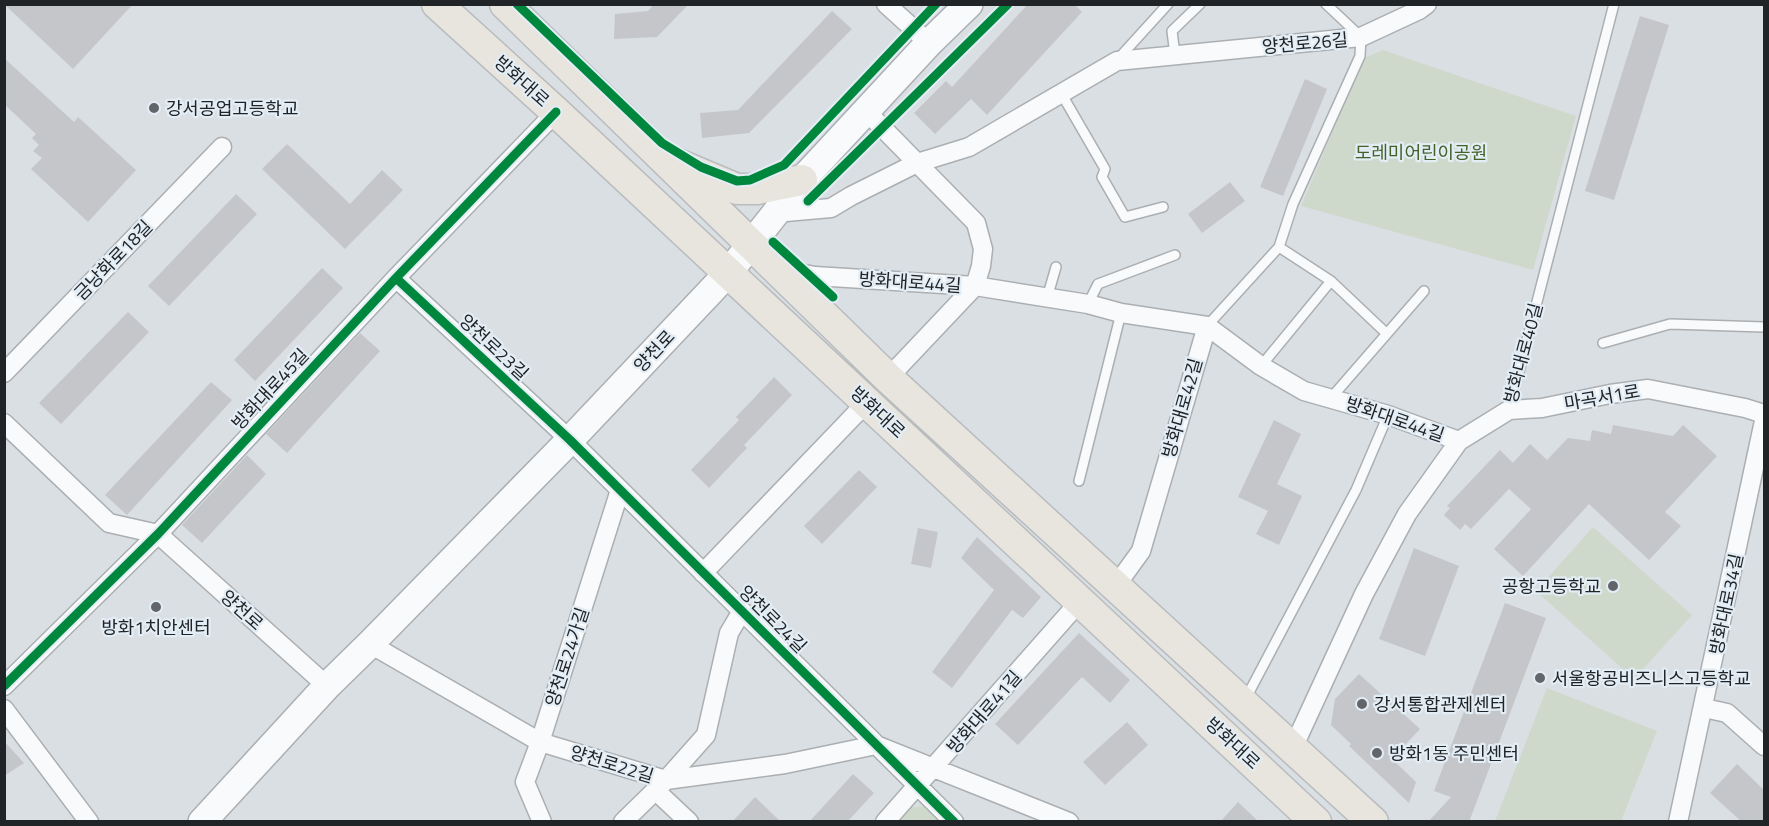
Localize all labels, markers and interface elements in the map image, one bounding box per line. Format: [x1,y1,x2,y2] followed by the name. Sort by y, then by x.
[1261,26,1349,60] street label: 양천로26길
[488,49,556,113] street label: 방화대로
[166,95,298,122] place label: 강서공업고등학교
[147,101,161,115] marker: 강서공업고등학교
[1355,139,1487,166] park label: 도레미어린이공원
[68,214,158,306] street label: 금낭화로18길
[858,265,962,299] street label: 방화대로44길
[1497,300,1549,406] street label: 방화대로40길
[453,308,535,386] street label: 양천로23길
[627,324,681,378] street label: 양천로
[225,342,315,436] street label: 방화대로45길
[1155,355,1209,461] street label: 방화대로42길
[1562,377,1642,417] street label: 마곡서1로
[845,380,911,444] street label: 방화대로
[1342,389,1448,449] street label: 방화대로44길
[1702,551,1750,657] street label: 방화대로34길
[1502,573,1601,600] place label: 공항고등학교
[733,579,813,659] street label: 양천로24길
[1606,579,1620,593] marker: 공항고등학교
[215,583,269,637] street label: 양천로
[149,600,163,614] marker: 방화1치안센터
[538,604,596,710] street label: 양천로24가길
[101,614,211,641] place label: 방화1치안센터
[940,664,1028,760] street label: 방화대로41길
[1552,665,1751,692] place label: 서울항공비즈니스고등학교
[1533,671,1547,685] marker: 서울항공비즈니스고등학교
[1374,691,1506,718] place label: 강서통합관제센터
[1355,697,1369,711] marker: 강서통합관제센터
[1200,711,1266,775] street label: 방화대로
[567,738,657,790] street label: 양천로22길
[1389,740,1519,767] place label: 방화1동 주민센터
[1370,746,1384,760] marker: 방화1동 주민센터

